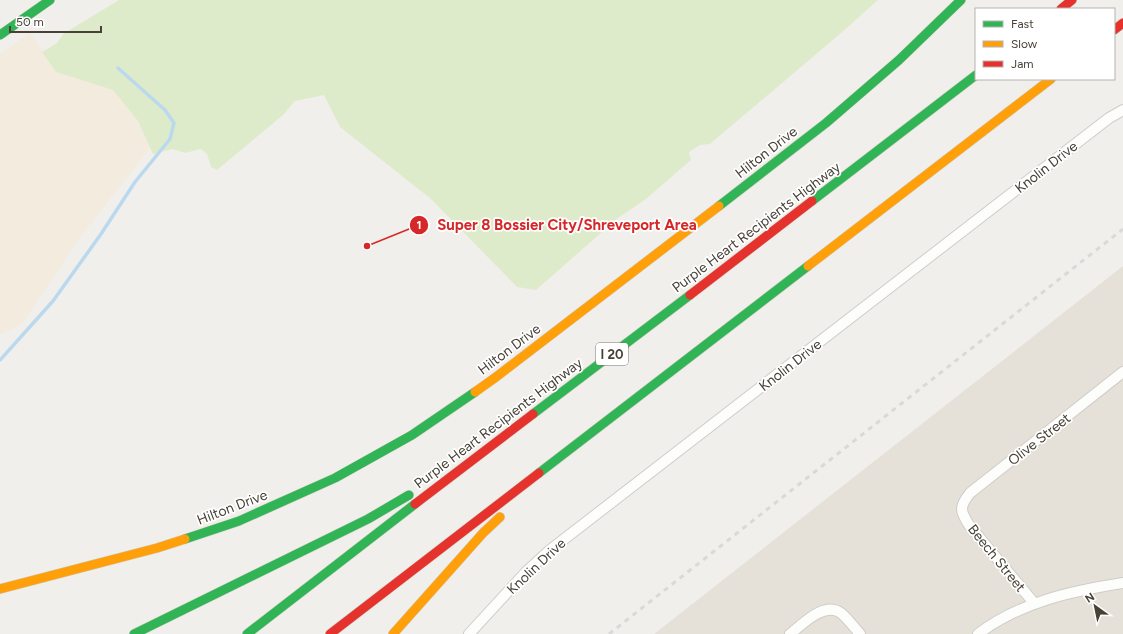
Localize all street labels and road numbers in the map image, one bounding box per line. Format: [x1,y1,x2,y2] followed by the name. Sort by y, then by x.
[732,123,801,182] street label: Hilton Drive
[1012,138,1081,197] street label: Knolin Drive
[669,158,844,296] street label: Purple Heart Recipients Highway
[475,320,544,378] street label: Hilton Drive
[756,336,825,395] street label: Knolin Drive
[596,343,628,365] road number: I 20
[411,354,586,492] street label: Purple Heart Recipients Highway
[1005,410,1074,469] street label: Olive Street
[195,486,270,529] street label: Hilton Drive
[964,521,1029,595] street label: Beech Street
[503,535,570,598] street label: Knolin Drive

